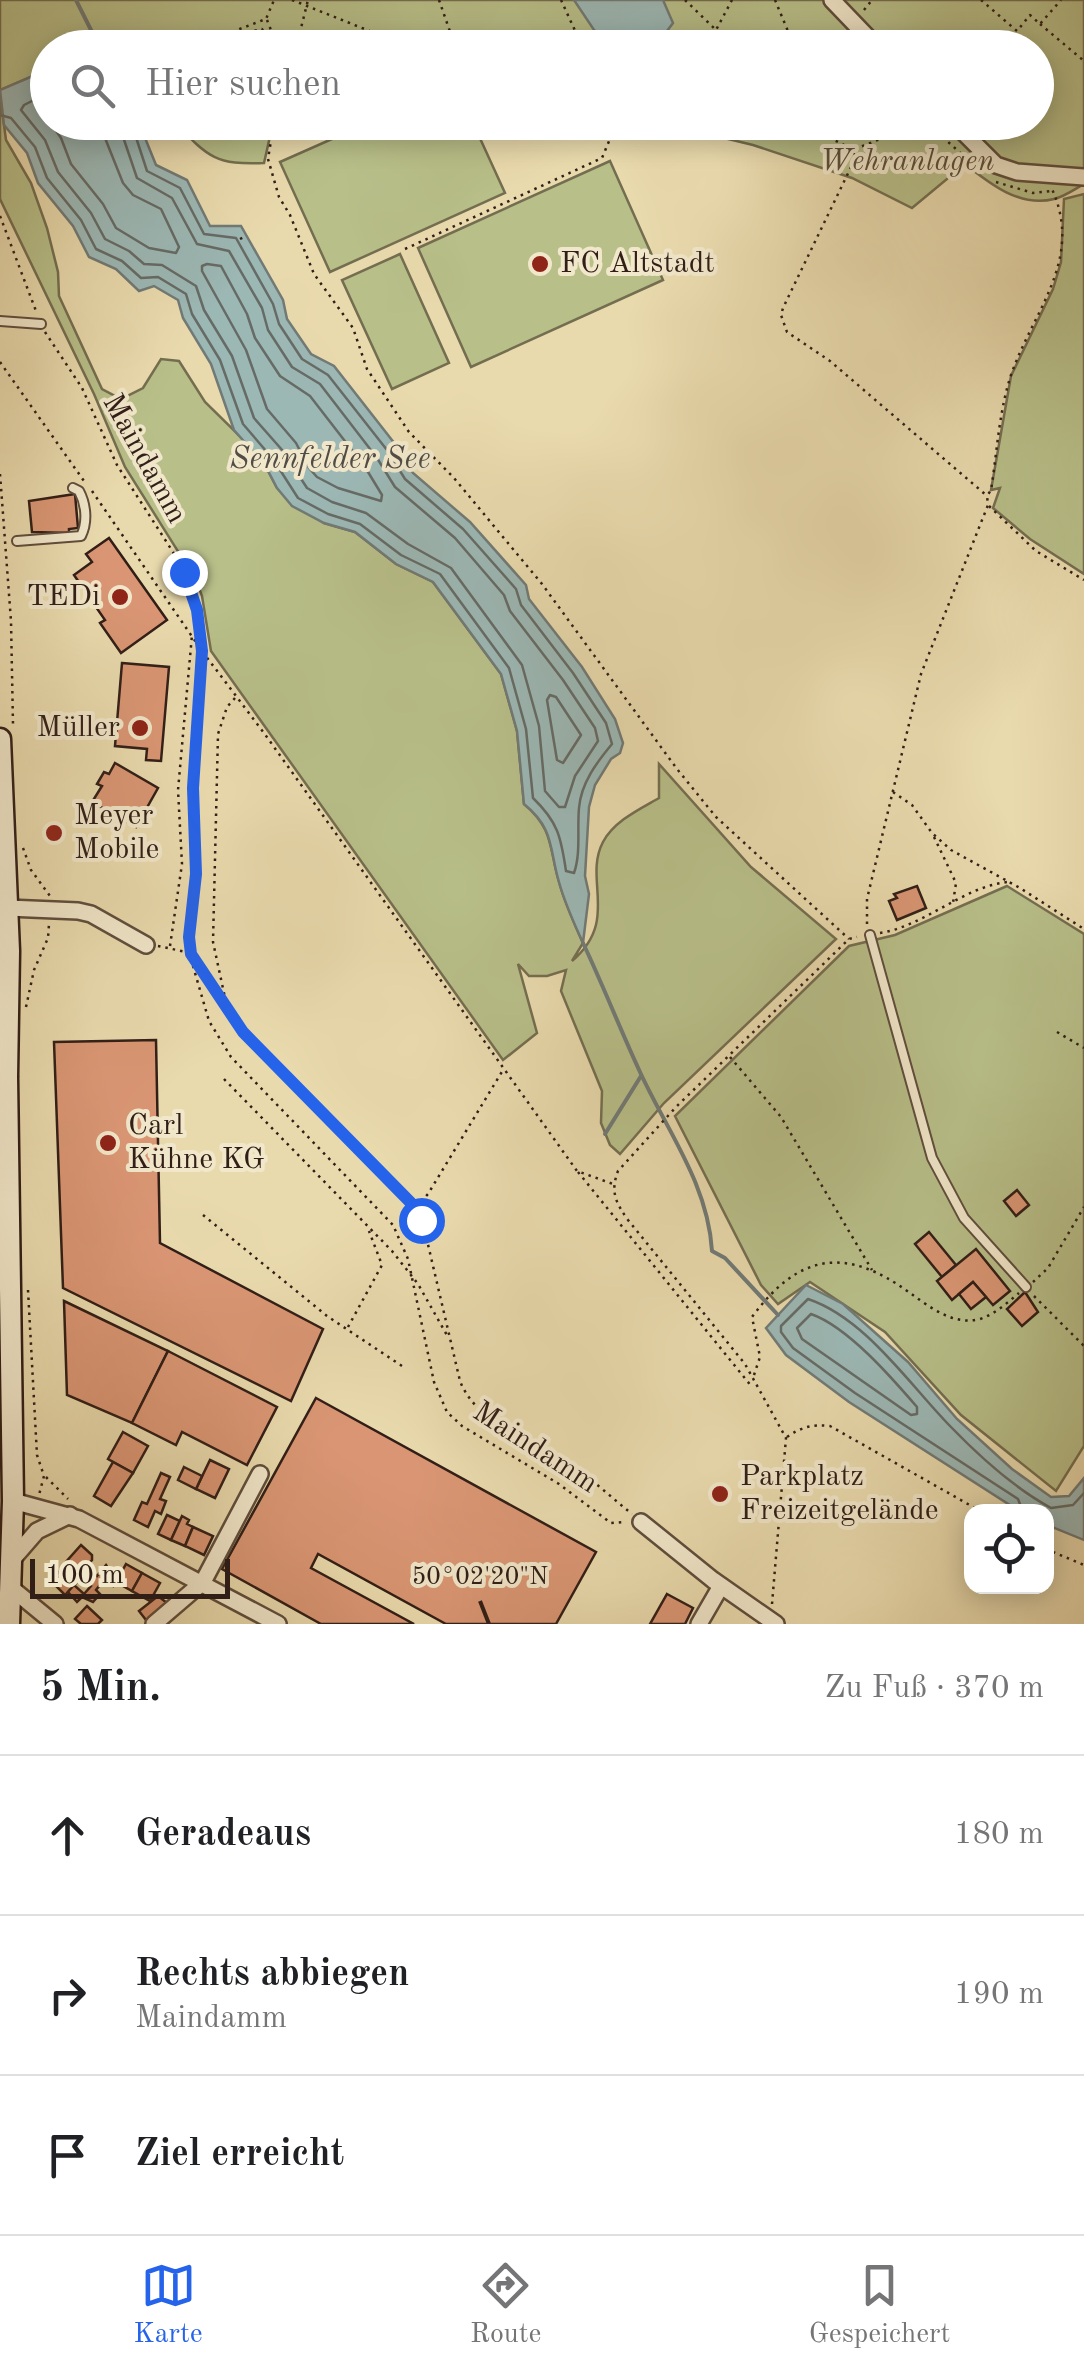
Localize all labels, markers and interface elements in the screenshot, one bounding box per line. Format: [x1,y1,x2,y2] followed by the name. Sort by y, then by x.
[30,30,1054,140] search box
[65,58,120,113] icon: search
[145,66,341,104] text: Hier suchen
[820,147,994,177] park label: Wehranlagen
[560,249,715,279] place label: FC Altstadt
[529,253,551,275] marker: FC Altstadt
[96,389,192,529] street label: Maindamm
[229,444,431,476] water label: Sennfelder See
[162,550,208,596] route end
[26,582,100,612] place label: TEDi
[109,586,131,608] marker: TEDi
[37,713,120,743] place label: Müller
[129,717,151,739] marker: Müller
[74,801,159,865] place label: Meyer Mobile
[43,822,65,844] marker: Meyer Mobile
[128,1111,265,1175] place label: Carl Kühne KG
[97,1132,119,1154] marker: Carl Kühne KG
[399,1198,445,1244] route start
[467,1397,603,1499] street label: Maindamm
[740,1462,939,1526] place label: Parkplatz Freizeitgelände
[709,1483,731,1505] marker: Parkplatz Freizeitgelände
[964,1504,1054,1594] map controls
[964,1504,1054,1594] button: locate
[30,1554,230,1598] scale bar
[45,1562,124,1590] text: 100 m
[412,1565,548,1590] text: 50°02'20"N
[40,1668,161,1710] text: 5 Min.
[825,1673,1044,1705] text: Zu Fuß · 370 m
[40,1808,95,1863] icon: ahead
[135,1816,311,1854] text: Geradeaus
[954,1819,1044,1851] text: 180 m
[135,1956,409,1994] text: Rechts abbiegen
[40,1968,95,2023] icon: right
[954,1979,1044,2011] text: 190 m
[135,2003,287,2035] text: Maindamm
[40,2128,95,2183] icon: arrive
[135,2136,344,2174] text: Ziel erreicht
[134,2258,203,2353] tab: Karte
[470,2258,541,2353] tab: Route
[809,2258,950,2353] tab: Gespeichert

